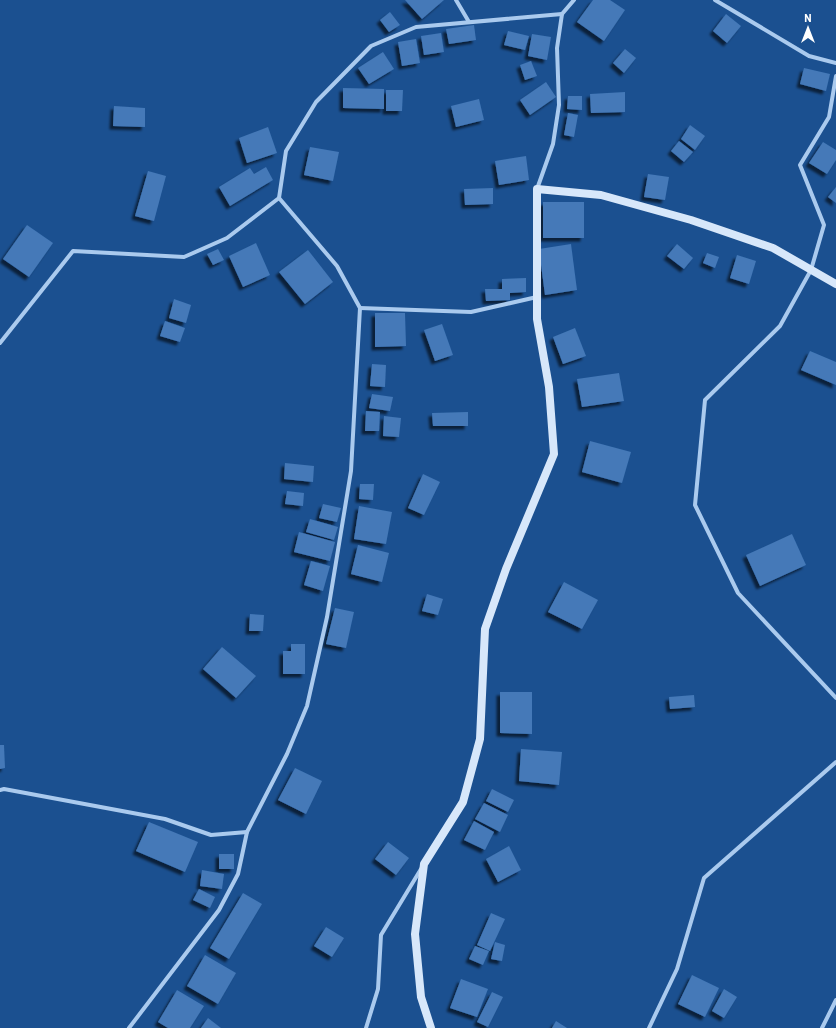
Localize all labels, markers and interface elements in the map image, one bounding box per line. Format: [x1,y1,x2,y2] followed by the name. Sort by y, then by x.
[788,8,828,48] north arrow
[804,11,812,24] text: N

